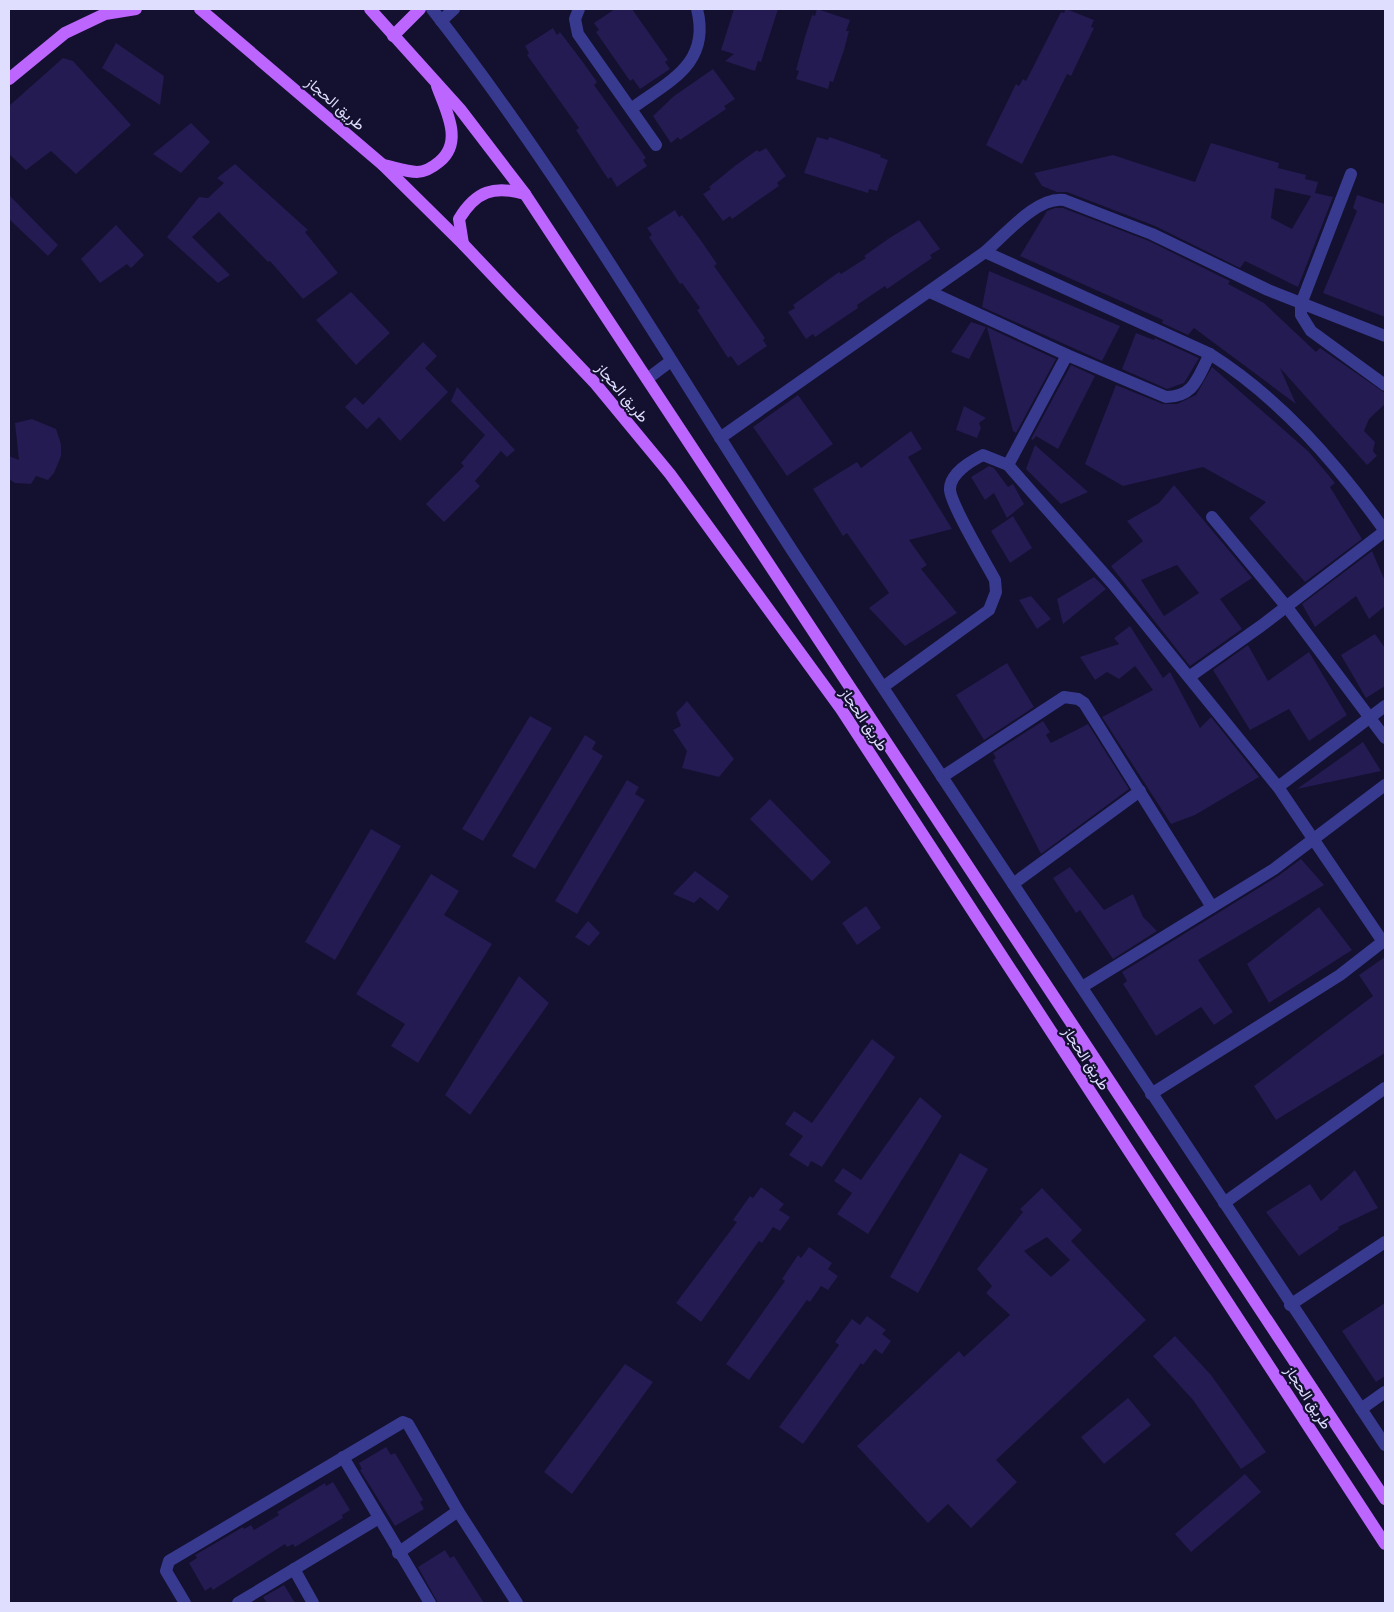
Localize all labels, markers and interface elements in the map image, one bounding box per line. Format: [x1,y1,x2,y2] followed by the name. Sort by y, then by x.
[301,72,369,135] street label: طريق الحجاز
[591,358,653,427] street label: طريق الحجاز
[835,683,893,755] street label: طريق الحجاز
[1058,1022,1114,1094] street label: طريق الحجاز
[1280,1361,1336,1433] street label: طريق الحجاز

